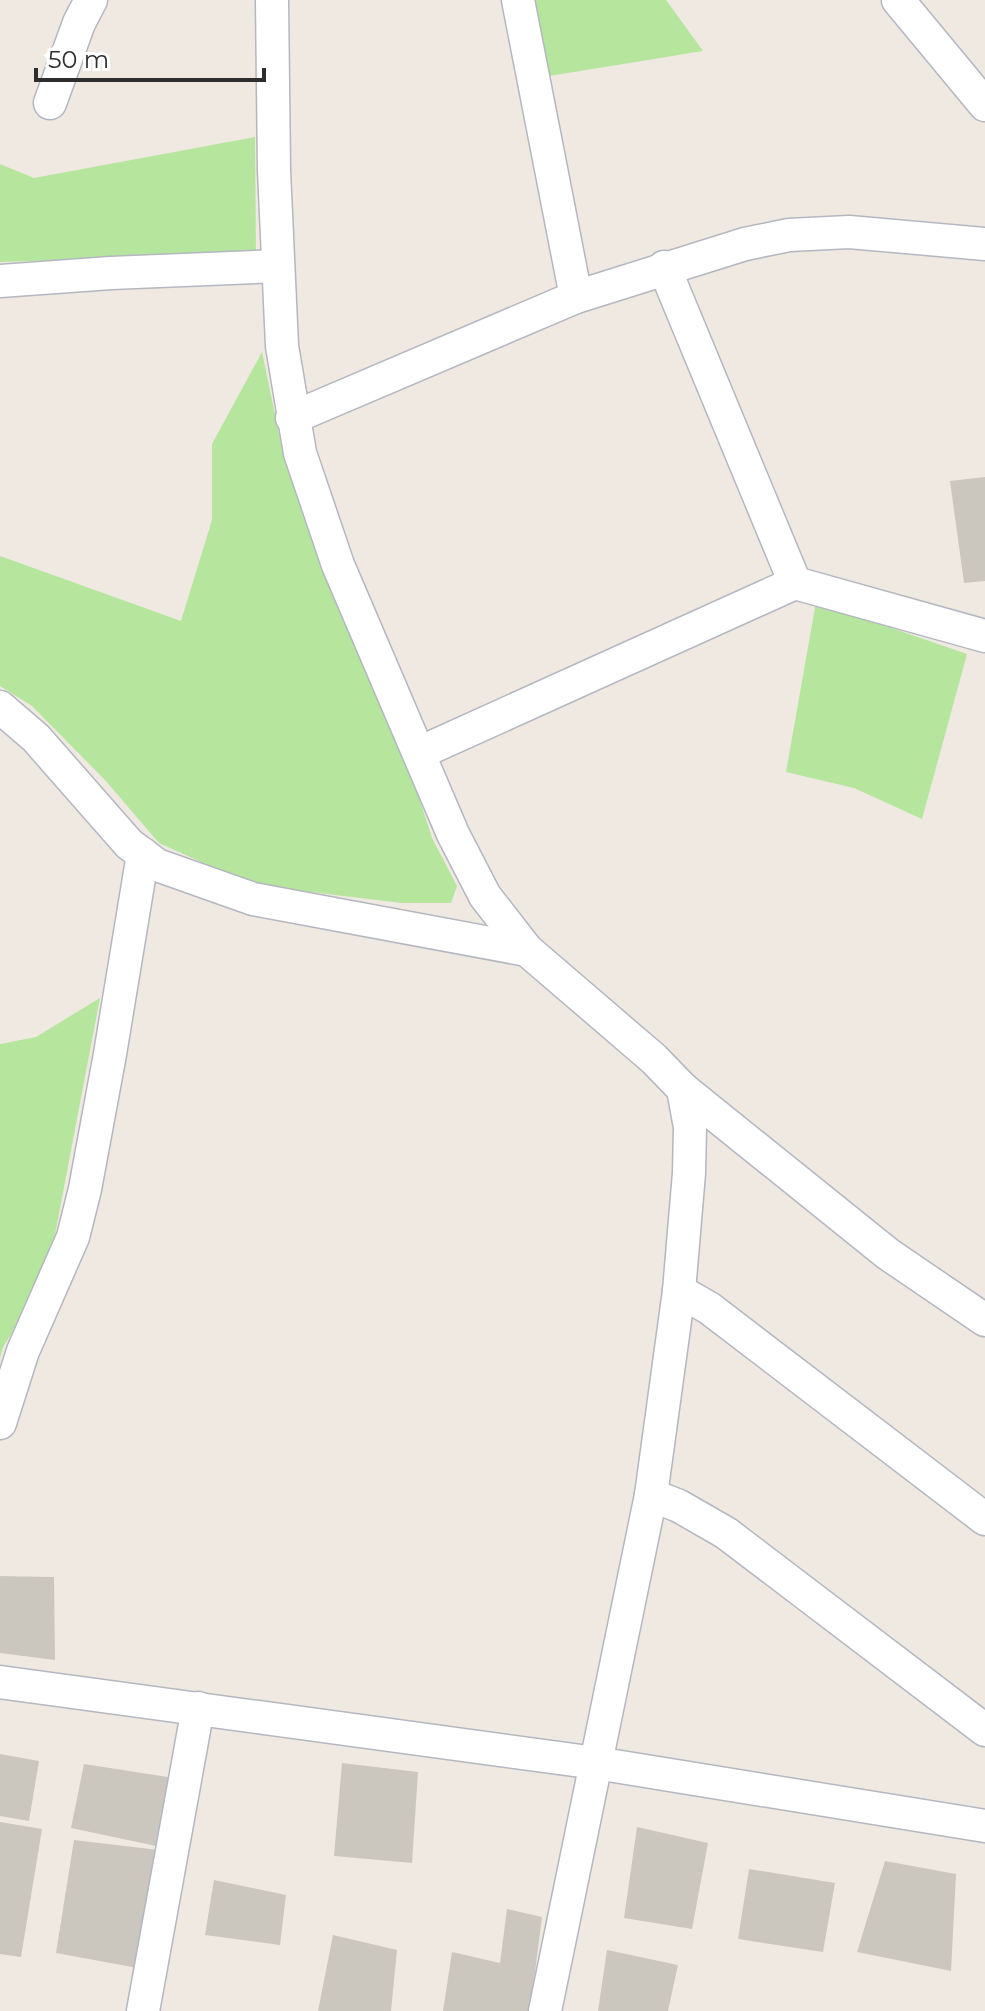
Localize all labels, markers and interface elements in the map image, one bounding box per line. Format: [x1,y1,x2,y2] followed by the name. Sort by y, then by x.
[36,32,264,82] scale bar
[48,45,109,74] text: 50 m

